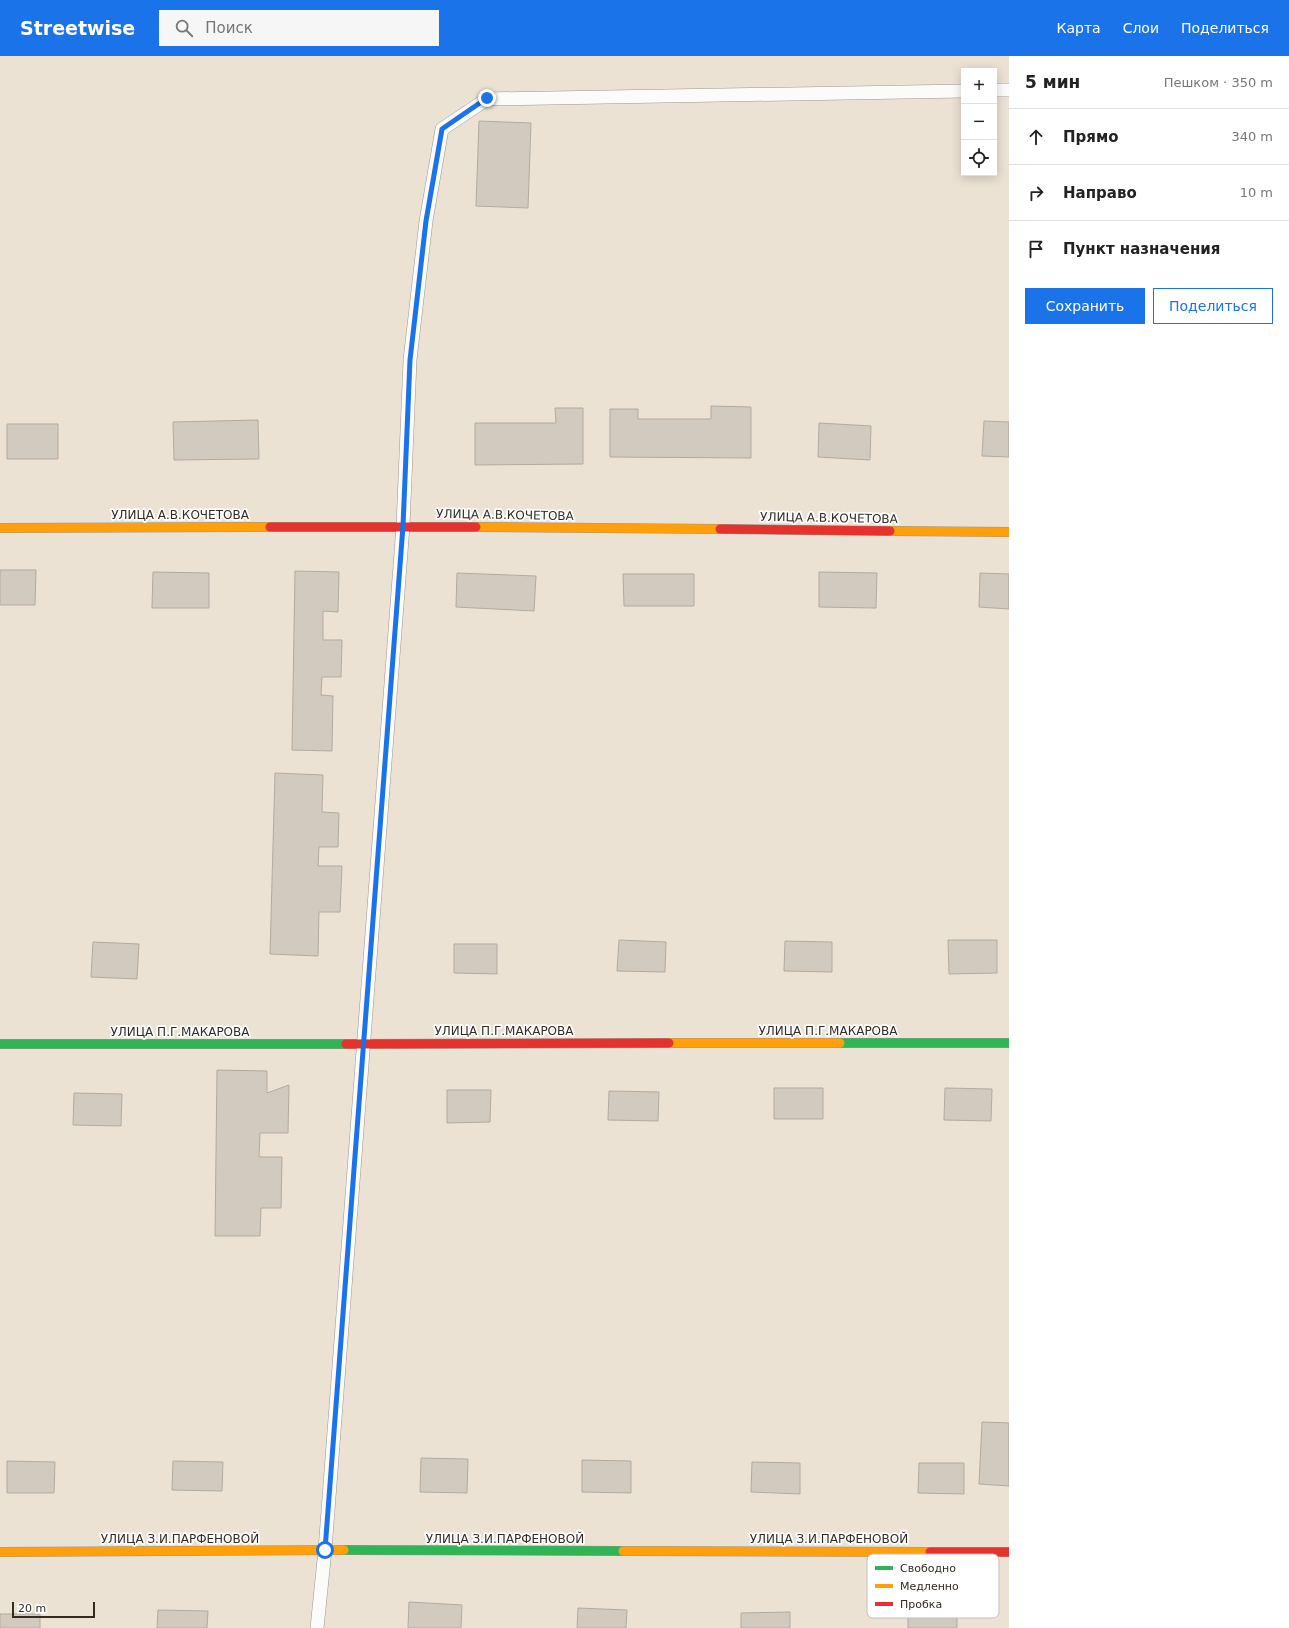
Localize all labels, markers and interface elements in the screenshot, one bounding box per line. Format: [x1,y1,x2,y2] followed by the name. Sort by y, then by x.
[159,10,439,46] search box
[20,17,135,39] text: Streetwise
[173,17,195,39] icon: search
[205,19,253,37] text: Поиск
[1057,20,1101,36] text: Карта
[1123,20,1159,36] text: Слои
[1181,20,1269,36] text: Поделиться
[961,68,997,176] map controls
[961,68,997,104] button: +
[1025,72,1080,92] text: 5 мин
[1164,75,1273,90] text: Пешком · 350 m
[478,89,496,107] route end
[961,104,997,140] button: −
[1025,126,1047,148] icon: ahead
[1063,128,1119,146] text: Прямо
[1231,129,1273,144] text: 340 m
[961,140,997,176] button: locate
[1025,182,1047,204] icon: right
[1063,184,1137,202] text: Направо
[1240,185,1273,200] text: 10 m
[1025,238,1047,260] icon: arrive
[1063,240,1220,258] text: Пункт назначения
[1025,288,1145,324] button: Сохранить
[1153,288,1273,324] button: Поделиться
[436,507,575,523] street label: УЛИЦА А.В.КОЧЕТОВА
[111,508,250,522] street label: УЛИЦА А.В.КОЧЕТОВА
[760,510,899,526] street label: УЛИЦА А.В.КОЧЕТОВА
[434,1024,574,1038] street label: УЛИЦА П.Г.МАКАРОВА
[758,1024,898,1038] street label: УЛИЦА П.Г.МАКАРОВА
[110,1025,250,1039] street label: УЛИЦА П.Г.МАКАРОВА
[101,1531,259,1546] street label: УЛИЦА З.И.ПАРФЕНОВОЙ
[426,1531,584,1546] street label: УЛИЦА З.И.ПАРФЕНОВОЙ
[750,1531,908,1546] street label: УЛИЦА З.И.ПАРФЕНОВОЙ
[316,1541,334,1559] route start
[867,1554,999,1618] legend
[900,1562,956,1575] text: Свободно
[900,1580,959,1593] text: Медленно
[900,1598,942,1611] text: Пробка
[12,1600,95,1619] scale bar
[18,1602,46,1615] text: 20 m

